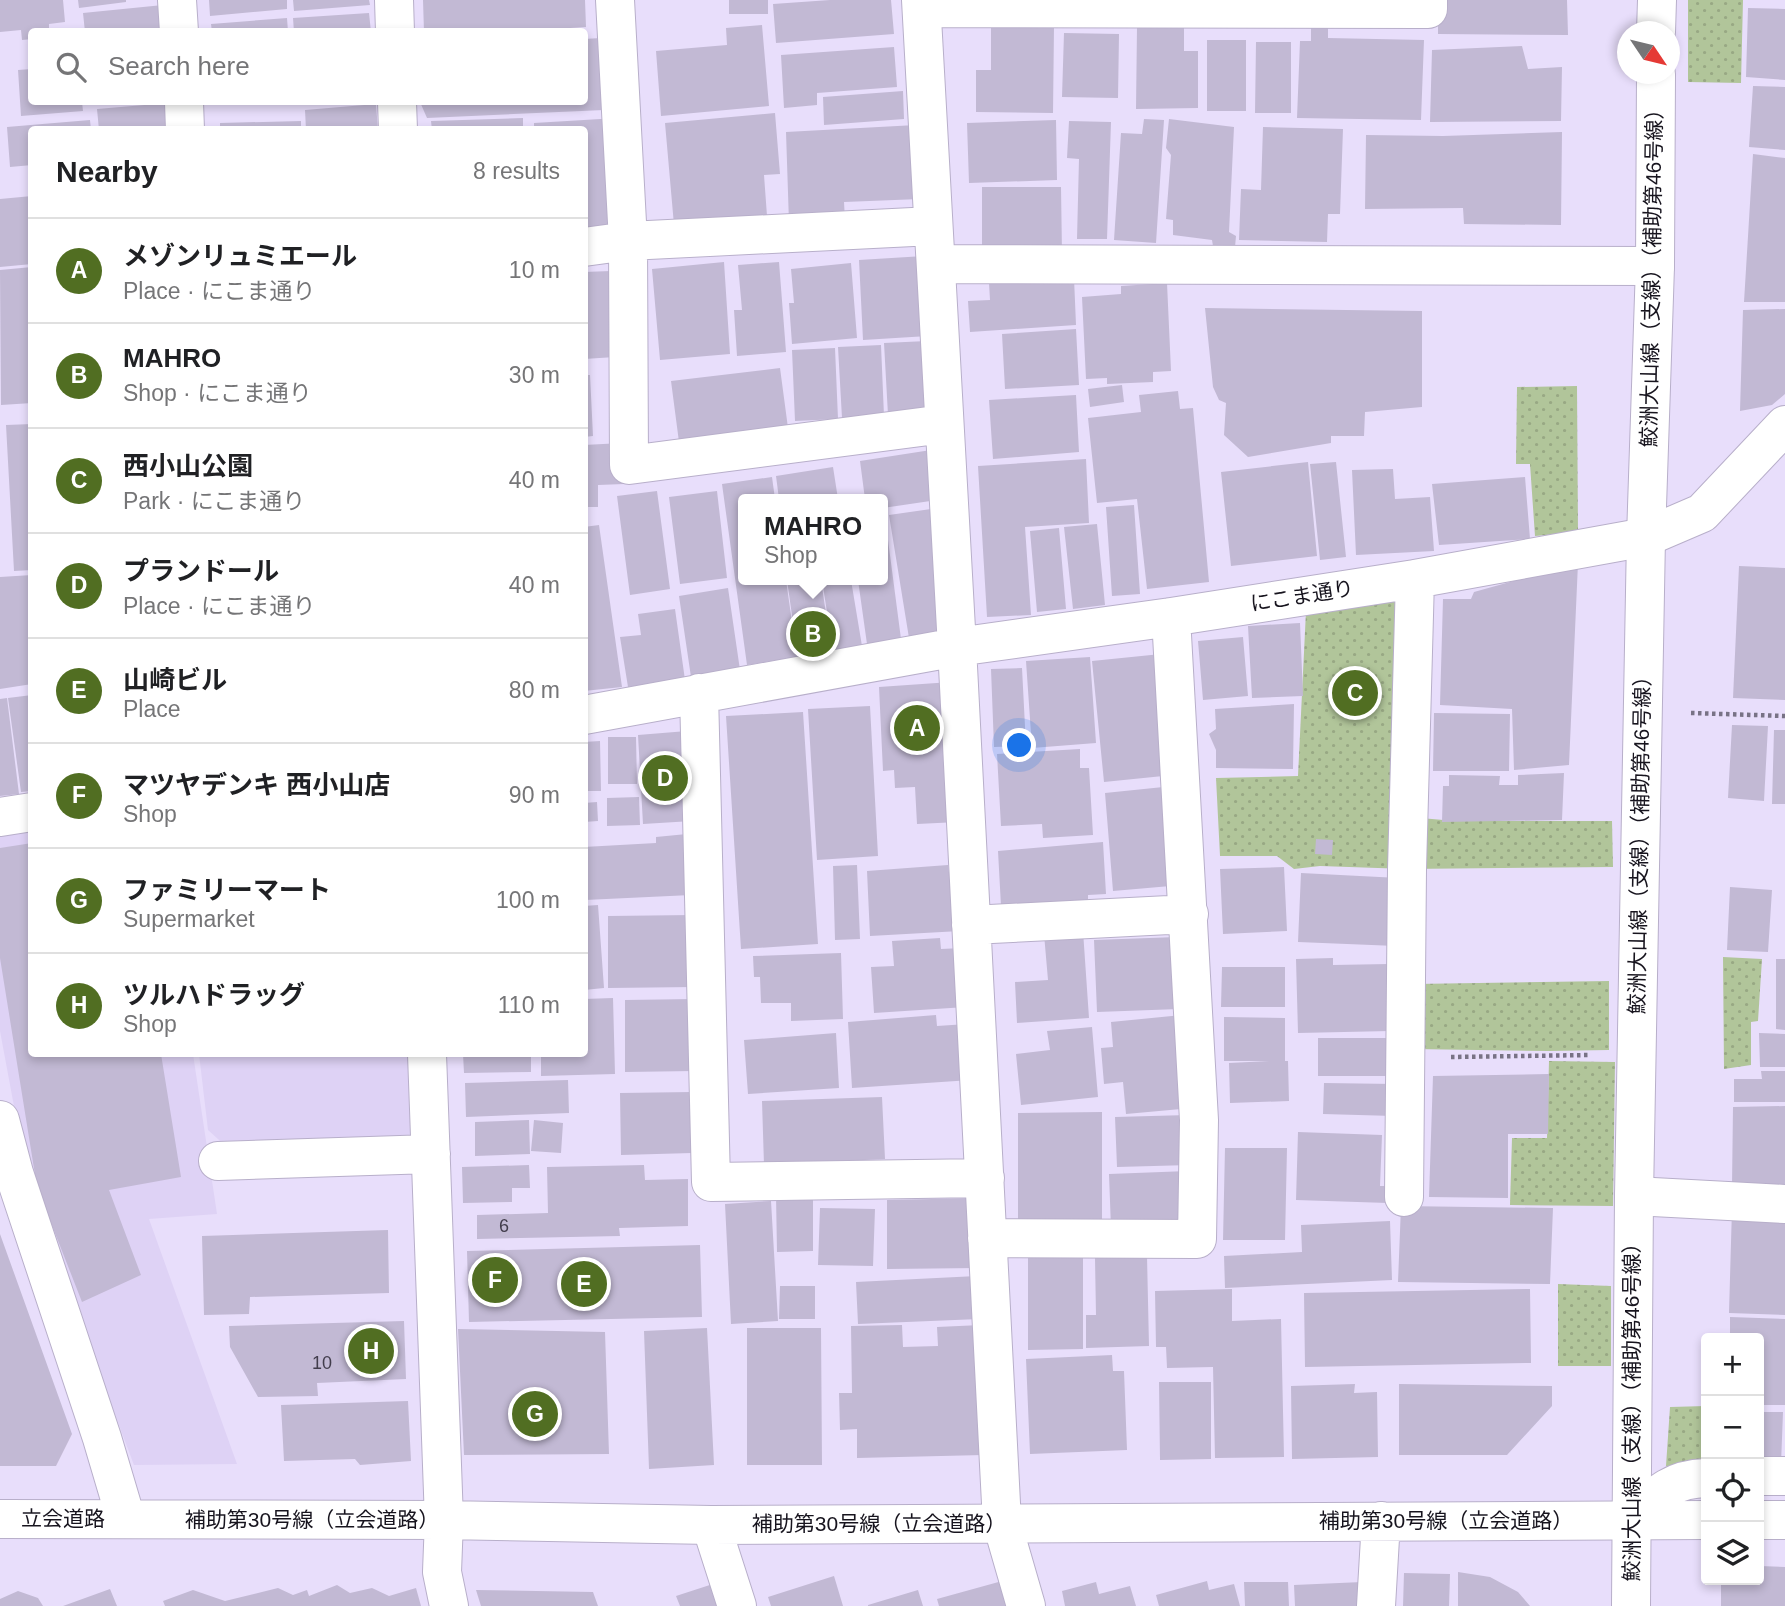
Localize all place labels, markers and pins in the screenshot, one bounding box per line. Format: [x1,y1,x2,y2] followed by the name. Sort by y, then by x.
[790,608,836,660] pin: B
[1332,667,1378,719] pin: C
[894,702,940,754] pin: A
[642,752,688,804] pin: D
[472,1254,518,1306] pin: F
[561,1258,607,1310] pin: E
[348,1325,394,1377] pin: H
[512,1388,558,1440] pin: G

